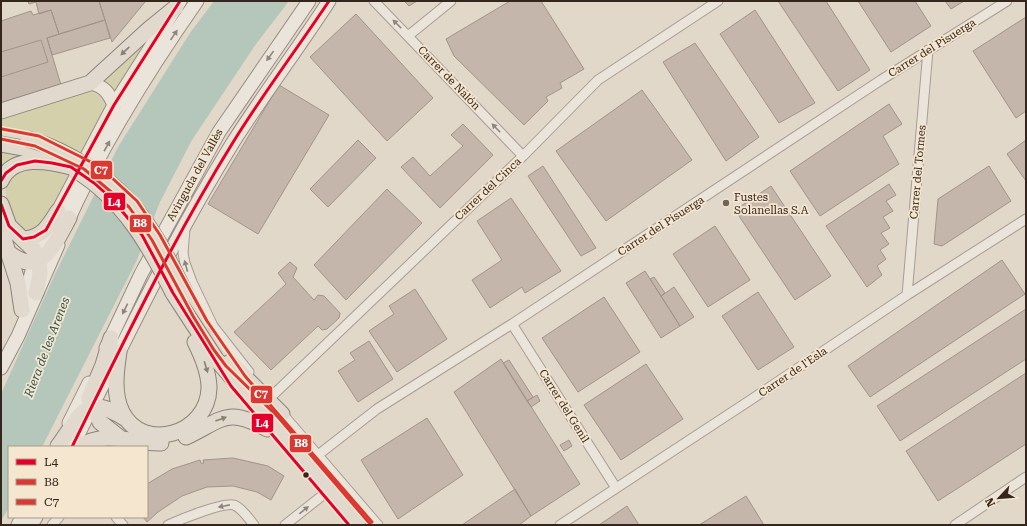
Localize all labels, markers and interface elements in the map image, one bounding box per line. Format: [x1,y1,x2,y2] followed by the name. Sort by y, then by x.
[886,16,978,80] street label: Carrer del Pisuerga
[392,19,402,29] one-way arrow
[170,30,178,40] one-way arrow
[415,43,483,113] street label: Carrer de Nalón
[120,47,130,56] one-way arrow
[266,51,274,61] one-way arrow
[491,123,501,133] one-way arrow
[907,124,929,220] street label: Carrer del Tormes
[164,127,226,223] street label: Avinguda del Vallès
[104,140,111,152] one-way arrow
[452,155,524,223] street label: Carrer del Cinca
[90,160,113,180] line badge: C7
[94,164,108,177] text: C7
[734,191,809,217] place label: Fustes Solanellas S.A
[103,192,126,211] line badge: L4
[615,193,707,259] street label: Carrer del Pisuerga
[107,196,121,209] text: L4
[721,198,731,208] marker: Fustes Solanellas S.A
[129,214,152,233] line badge: B8
[133,217,147,230] text: B8
[183,260,189,272] one-way arrow
[21,295,73,400] water label: Riera de les Arenes
[122,303,128,314] one-way arrow
[756,344,830,400] street label: Carrer de l'Esla
[203,362,209,374] one-way arrow
[536,367,592,446] street label: Carrer del Genil
[250,385,273,404] line badge: C7
[254,388,268,401] text: C7
[251,413,274,433] line badge: L4
[216,416,228,422] one-way arrow
[255,417,269,430] text: L4
[289,434,312,453] line badge: B8
[294,437,308,450] text: B8
[8,446,148,518] legend
[44,455,58,469] text: L4
[301,470,311,480] unlabelled marker
[44,475,59,489] text: B8
[979,478,1019,518] north arrow
[44,495,60,509] text: C7
[983,495,998,509] text: N
[218,504,230,510] one-way arrow
[299,505,309,514] one-way arrow

